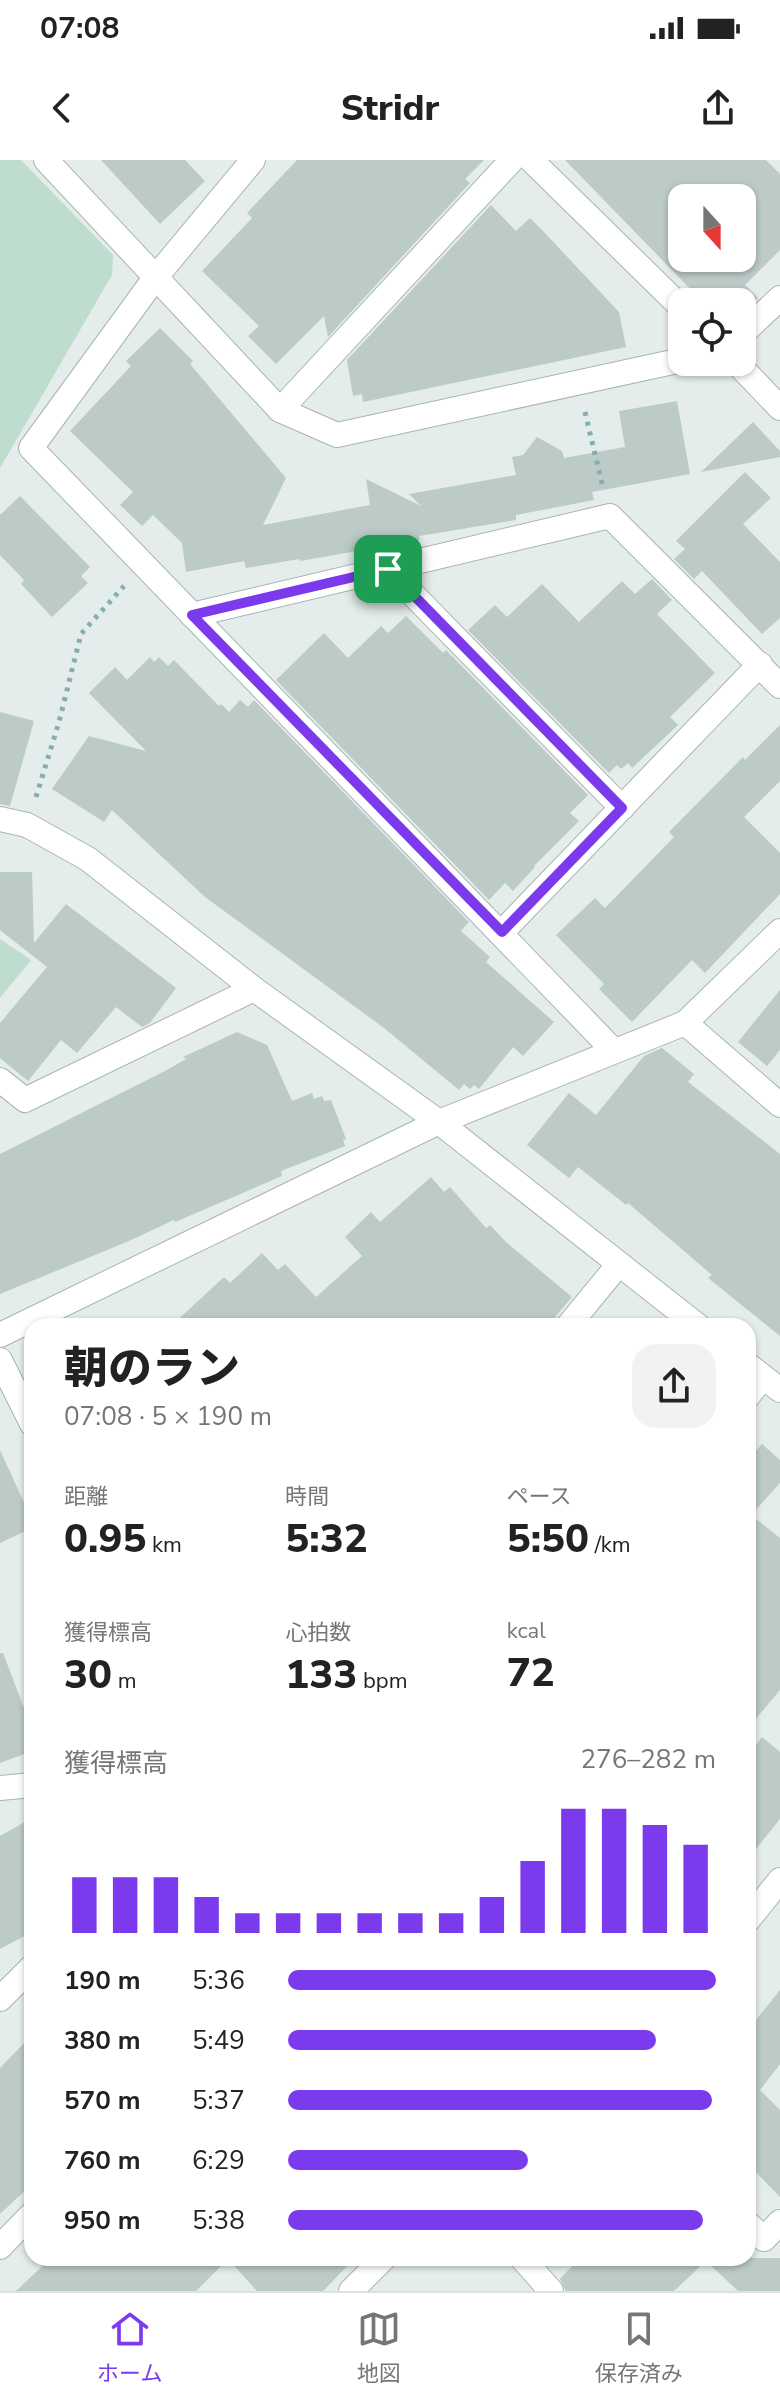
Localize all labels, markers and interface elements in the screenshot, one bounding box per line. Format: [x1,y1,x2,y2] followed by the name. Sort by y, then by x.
[40,8,119,49] text: 07:08
[341,84,439,133] text: Stridr
[40,86,84,130] icon: back
[696,86,740,130] icon: share
[668,184,756,272] north arrow
[668,184,756,376] map controls
[668,288,756,376] button: locate
[354,535,422,603] pin
[366,547,410,591] icon: arrive
[64,1339,240,1399] text: 朝のラン
[632,1344,716,1428] button: share
[64,1399,272,1434] text: 07:08 · 5 × 190 m
[64,1482,108,1512] text: 距離
[285,1482,329,1512] text: 時間
[507,1482,572,1512] text: ペース
[64,1512,146,1566] text: 0.95
[285,1512,368,1566] text: 5:32
[507,1512,589,1566] text: 5:50
[146,1530,182,1560] text: km
[589,1530,631,1560] text: /km
[507,1616,546,1646] text: kcal
[64,1618,152,1648] text: 獲得標高
[285,1618,351,1648] text: 心拍数
[507,1646,555,1700] text: 72
[64,1648,112,1702] text: 30
[285,1648,357,1702] text: 133
[112,1666,137,1696] text: m
[357,1666,407,1696] text: bpm
[580,1742,716,1777] text: 276–282 m
[64,1746,168,1781] text: 獲得標高
[64,1963,141,1998] text: 190 m
[192,1963,245,1998] text: 5:36
[64,2023,141,2058] text: 380 m
[192,2023,245,2058] text: 5:49
[64,2083,141,2118] text: 570 m
[192,2083,245,2118] text: 5:37
[64,2143,141,2178] text: 760 m
[192,2143,245,2178] text: 6:29
[64,2203,141,2238] text: 950 m
[192,2203,245,2238] text: 5:38
[97,2307,162,2389] tab: ホーム
[357,2307,401,2389] tab: 地図
[595,2307,683,2389] tab: 保存済み

